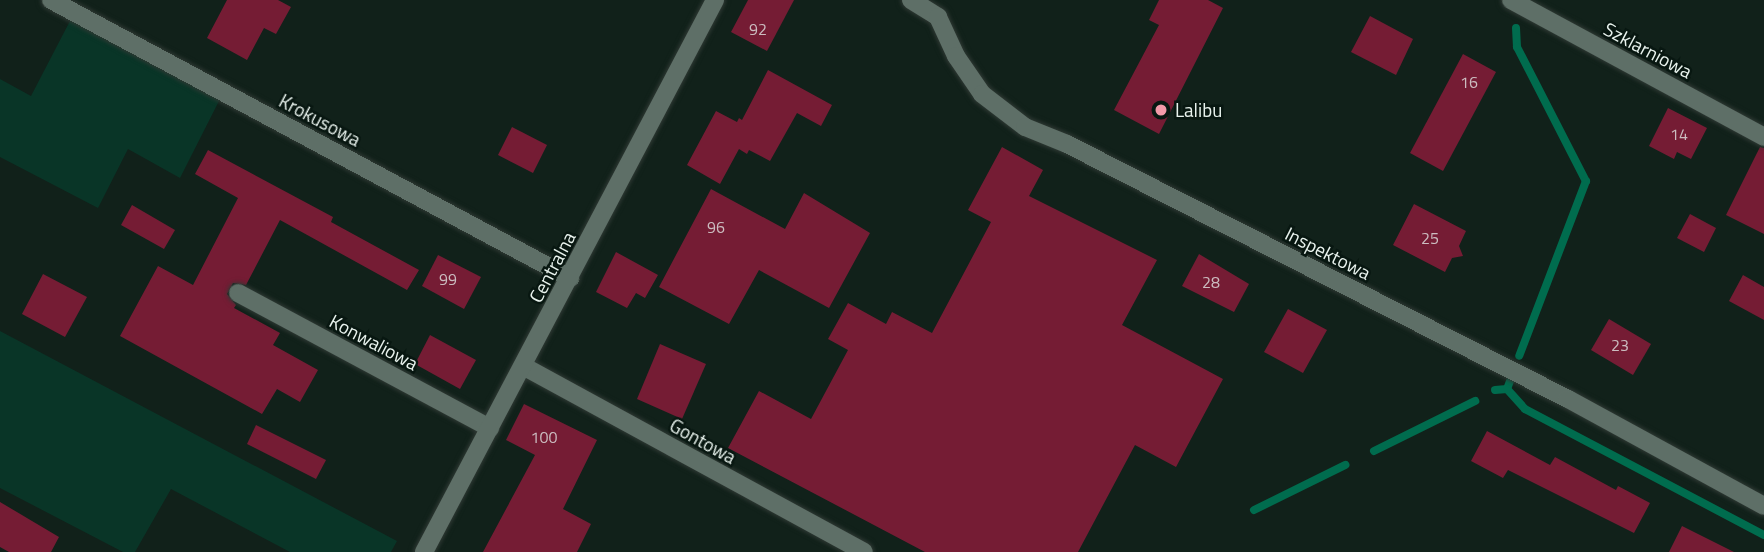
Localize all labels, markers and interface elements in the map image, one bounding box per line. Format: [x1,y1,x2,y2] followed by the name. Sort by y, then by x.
[1600,17,1696,83] street label: Szklarniowa
[749,19,767,39] house number: 92
[1460,72,1478,92] house number: 16
[275,89,365,151] street label: Krokusowa
[1175,99,1222,121] place label: Lalibu
[1153,102,1169,118] marker: Lalibu
[1670,124,1688,144] house number: 14
[707,217,725,237] house number: 96
[1281,222,1375,284] street label: Inspektowa
[524,228,580,306] street label: Centralna
[1421,228,1439,248] house number: 25
[439,269,457,289] house number: 99
[1202,272,1220,292] house number: 28
[326,309,422,375] street label: Konwaliowa
[1611,335,1629,355] house number: 23
[666,413,740,469] street label: Gontowa
[531,427,557,447] house number: 100

